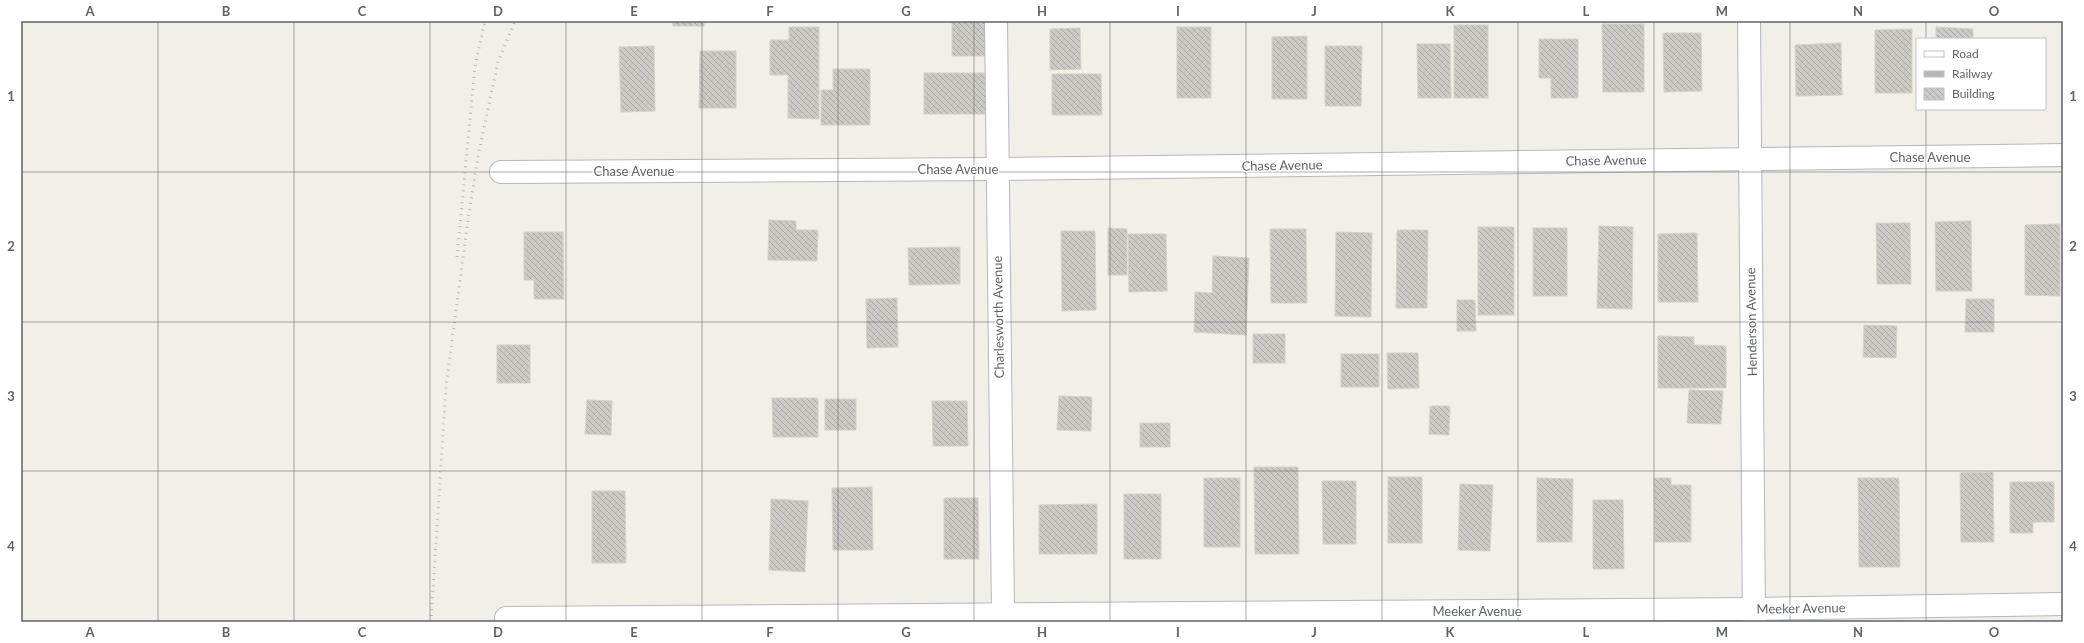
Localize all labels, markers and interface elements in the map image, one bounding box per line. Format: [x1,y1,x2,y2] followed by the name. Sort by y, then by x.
[84,3,95,19] text: A
[222,3,231,19] text: B
[358,3,367,19] text: C
[493,3,503,19] text: D
[630,3,638,19] text: E
[766,3,774,19] text: F
[901,3,911,19] text: G
[1037,3,1047,19] text: H
[1176,3,1180,19] text: I
[1311,3,1317,19] text: J
[1446,3,1456,19] text: K
[1583,3,1590,19] text: L
[1716,3,1728,19] text: M
[1853,3,1863,19] text: N
[1989,3,2000,19] text: O
[1916,38,2046,110] legend
[1952,46,1979,61] text: Road
[1952,66,1993,81] text: Railway
[1952,86,1995,101] text: Building
[7,88,15,104] text: 1
[2069,88,2077,104] text: 1
[1890,149,1971,165] street label: Chase Avenue
[1565,151,1647,169] street label: Chase Avenue
[1241,156,1323,174] street label: Chase Avenue
[918,161,999,177] street label: Chase Avenue
[594,163,675,179] street label: Chase Avenue
[7,238,15,254] text: 2
[2069,238,2077,254] text: 2
[989,255,1007,379] street label: Charlesworth Avenue
[1742,267,1760,377] street label: Henderson Avenue
[7,388,15,404] text: 3
[2069,388,2077,404] text: 3
[7,538,15,554] text: 4
[2069,538,2077,554] text: 4
[1756,599,1846,617] street label: Meeker Avenue
[1432,603,1522,619] street label: Meeker Avenue
[84,624,95,640] text: A
[222,624,231,640] text: B
[358,624,367,640] text: C
[493,624,503,640] text: D
[630,624,638,640] text: E
[766,624,774,640] text: F
[901,624,911,640] text: G
[1037,624,1047,640] text: H
[1176,624,1180,640] text: I
[1311,624,1317,640] text: J
[1446,624,1456,640] text: K
[1583,624,1590,640] text: L
[1716,624,1728,640] text: M
[1853,624,1863,640] text: N
[1989,624,2000,640] text: O

